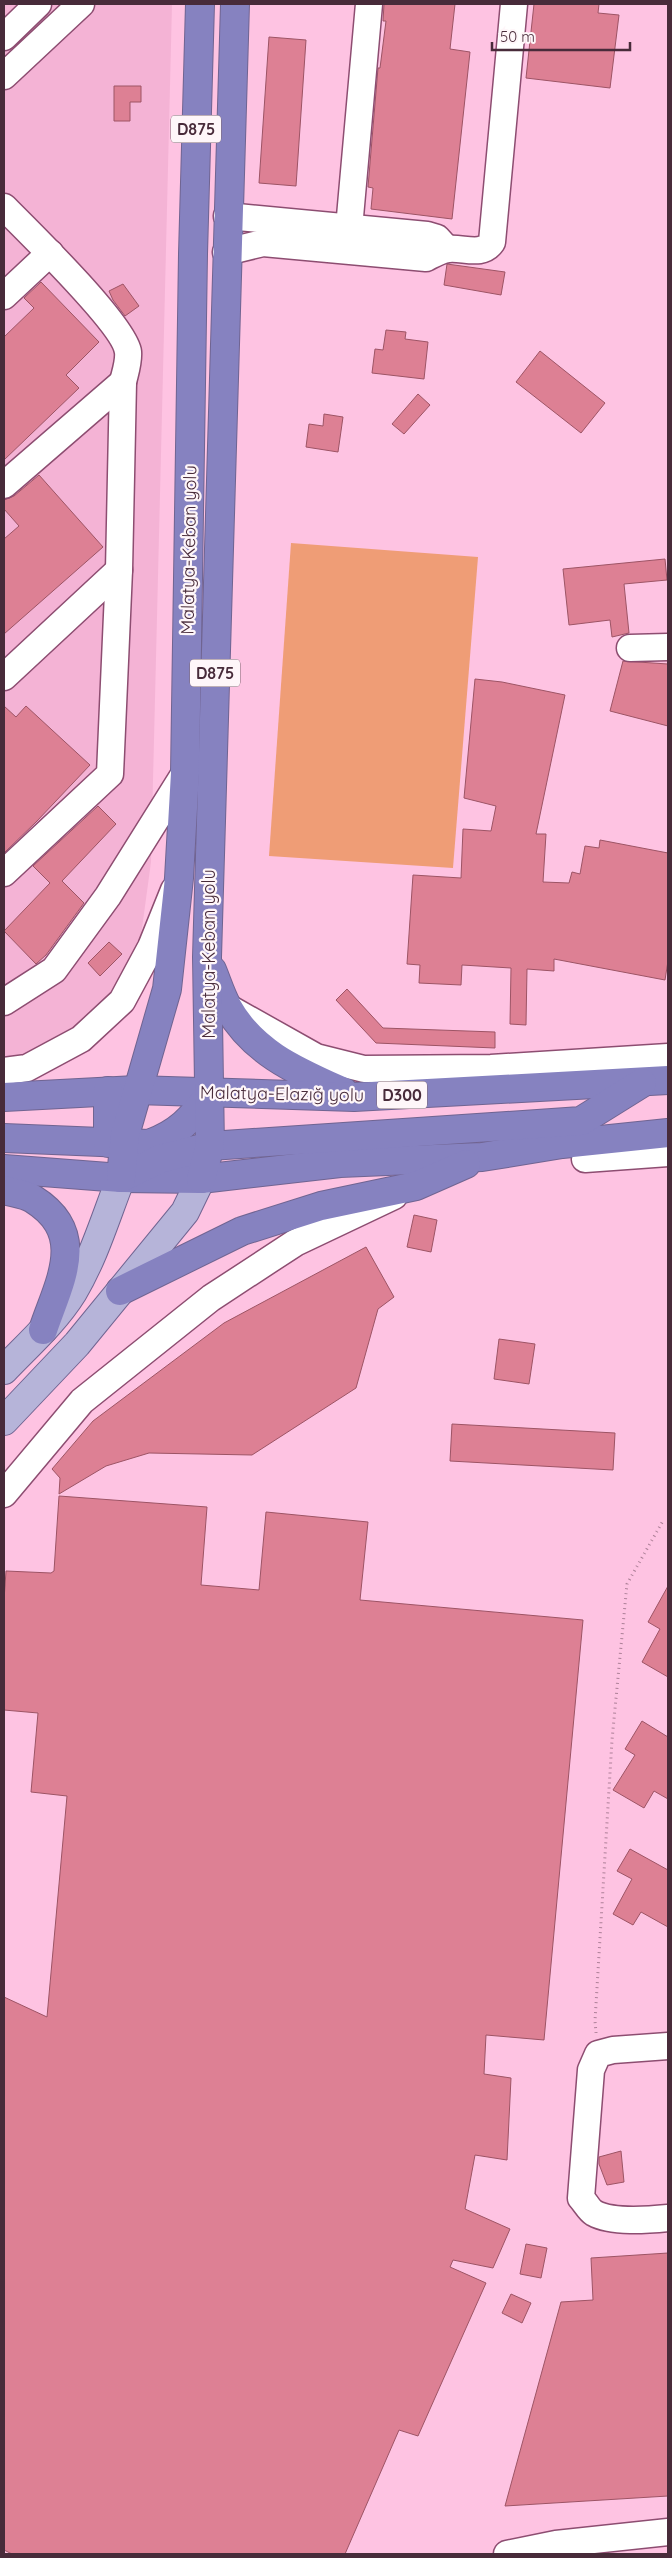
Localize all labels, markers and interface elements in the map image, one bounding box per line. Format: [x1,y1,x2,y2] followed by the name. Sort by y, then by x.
[492,20,630,52] scale bar
[500,27,535,46] text: 50 m
[171,116,221,142] road number: D875
[176,465,201,635] street label: Malatya-Keban yolu
[190,660,240,686] road number: D875
[197,869,220,1039] street label: Malatya-Keban yolu
[200,1081,364,1106] street label: Malatya-Elazığ yolu
[377,1082,427,1108] road number: D300

